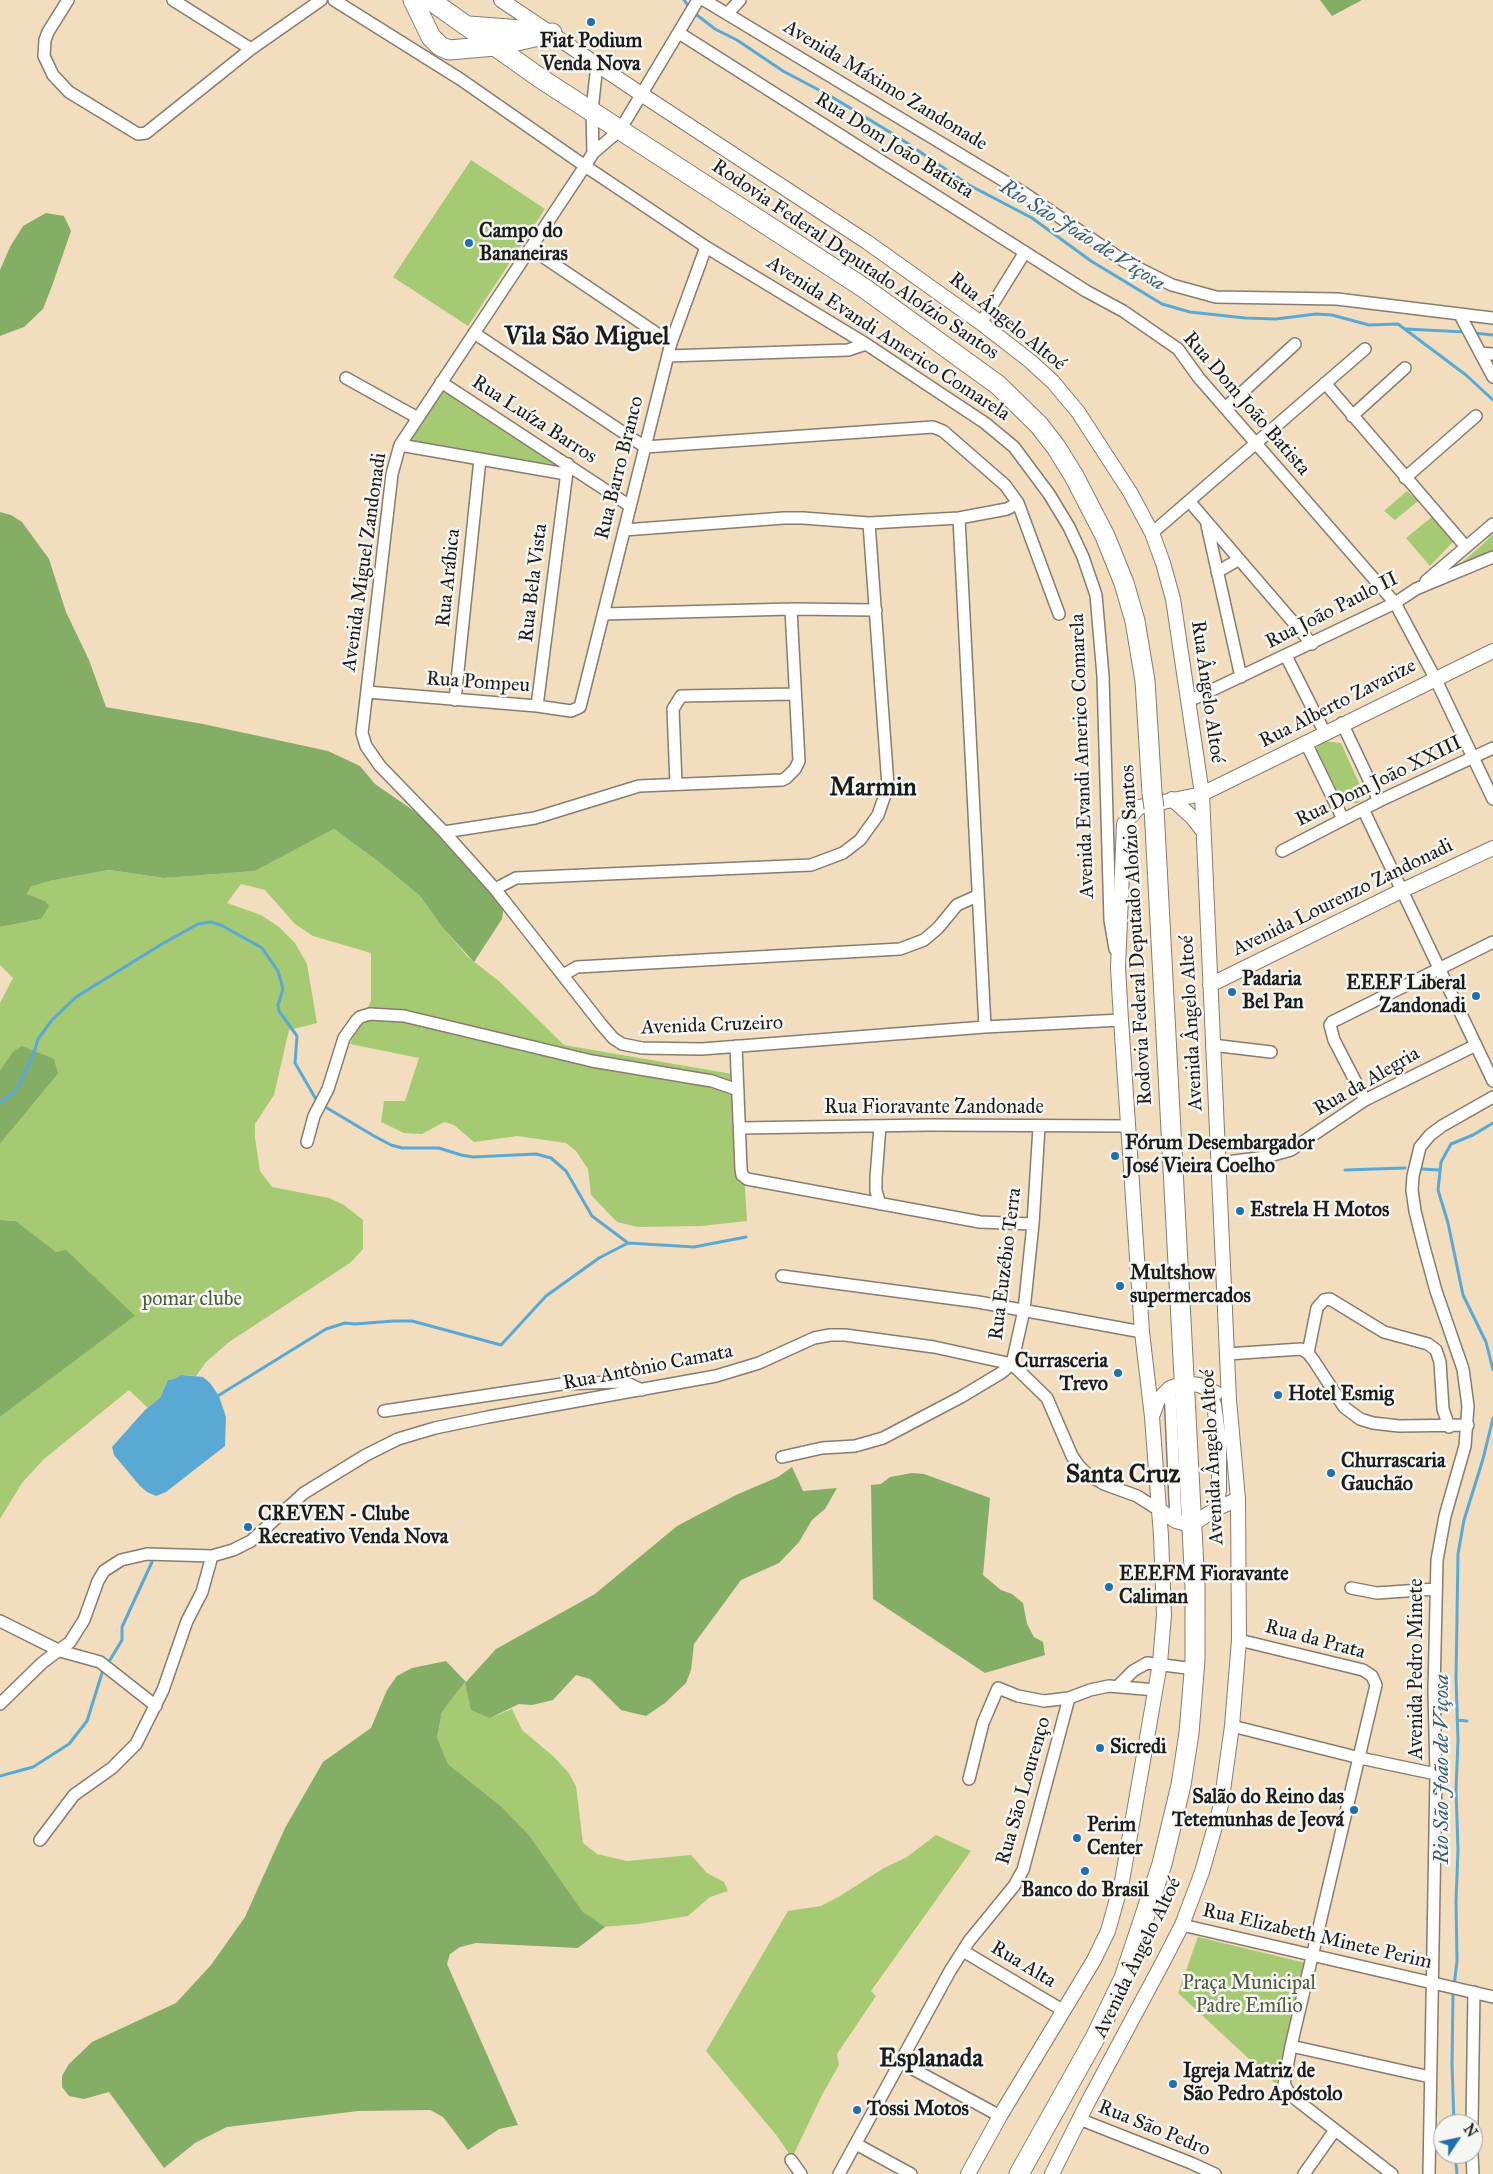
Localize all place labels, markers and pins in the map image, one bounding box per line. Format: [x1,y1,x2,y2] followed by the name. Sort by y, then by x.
[585,16,597,28] marker: Fiat Podium Venda Nova
[540,30,642,77] place label: Fiat Podium Venda Nova
[479,220,568,267] place label: Campo do Bananeiras
[463,237,475,249] marker: Campo do Bananeiras
[1242,968,1304,1015] place label: Padaria Bel Pan
[1346,972,1466,1019] place label: EEEF Liberal Zandonadi
[1226,986,1238,998] marker: Padaria Bel Pan
[1470,990,1482,1002] marker: EEEF Liberal Zandonadi
[1125,1132,1315,1179] place label: Fórum Desembargador José Vieira Coelho
[1109,1150,1121,1162] marker: Fórum Desembargador José Vieira Coelho
[1250,1199,1389,1223] place label: Estrela H Motos
[1234,1205,1246,1217] marker: Estrela H Motos
[1130,1262,1251,1309] place label: Multshow supermercados
[1114,1280,1126,1292] marker: Multshow supermercados
[1015,1350,1108,1397] place label: Currasceria Trevo
[1112,1367,1124,1379] marker: Currasceria Trevo
[1288,1383,1394,1407] place label: Hotel Esmig
[1272,1389,1284,1401] marker: Hotel Esmig
[1341,1450,1445,1497] place label: Churrascaria Gauchão
[1325,1467,1337,1479] marker: Churrascaria Gauchão
[258,1503,448,1550] place label: CREVEN - Clube Recreativo Venda Nova
[242,1521,254,1533] marker: CREVEN - Clube Recreativo Venda Nova
[1119,1563,1289,1610] place label: EEEFM Fioravante Caliman
[1103,1581,1115,1593] marker: EEEFM Fioravante Caliman
[1110,1736,1167,1760] place label: Sicredi
[1094,1742,1106,1754] marker: Sicredi
[1172,1786,1344,1833] place label: Salão do Reino das Tetemunhas de Jeová
[1348,1804,1360,1816] marker: Salão do Reino das Tetemunhas de Jeová
[1087,1814,1143,1861] place label: Perim Center
[1071,1832,1083,1844] marker: Perim Center
[1079,1865,1091,1877] marker: Banco do Brasil
[1021,1879,1149,1903] place label: Banco do Brasil
[1183,2060,1343,2107] place label: Igreja Matriz de São Pedro Apóstolo
[1167,2078,1179,2090] marker: Igreja Matriz de São Pedro Apóstolo
[867,2098,969,2122] place label: Tossi Motos
[851,2104,863,2116] marker: Tossi Motos

